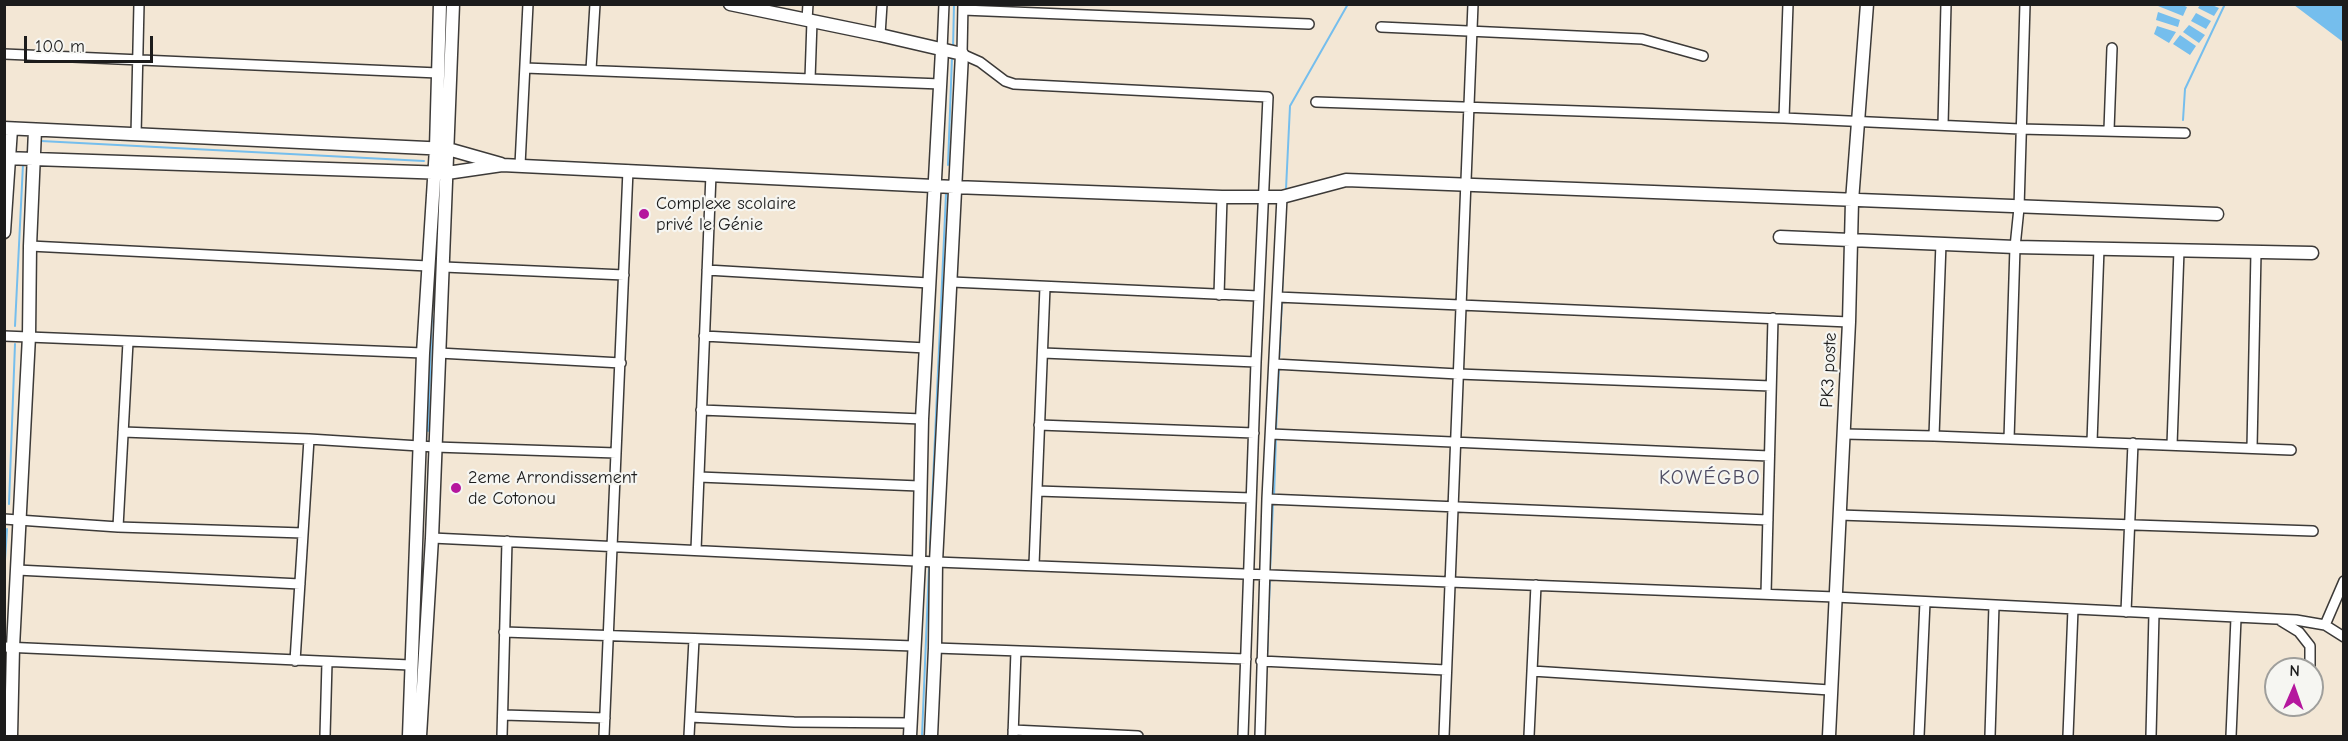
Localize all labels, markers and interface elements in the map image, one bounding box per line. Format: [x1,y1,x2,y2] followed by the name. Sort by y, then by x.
[27,24,156,62] scale bar
[35,36,85,57] text: 100 m
[656,193,796,236] place label: Complexe scolaire privé le Génie
[637,207,651,221] marker: Complexe scolaire privé le Génie
[1816,332,1842,408] street label: PK3 poste
[1659,466,1761,490] district label: KOWÉGBO
[468,467,637,510] place label: 2eme Arrondissement de Cotonou
[449,481,463,495] marker: 2eme Arrondissement de Cotonou
[2264,657,2324,717] north arrow
[2289,662,2300,680] text: N

